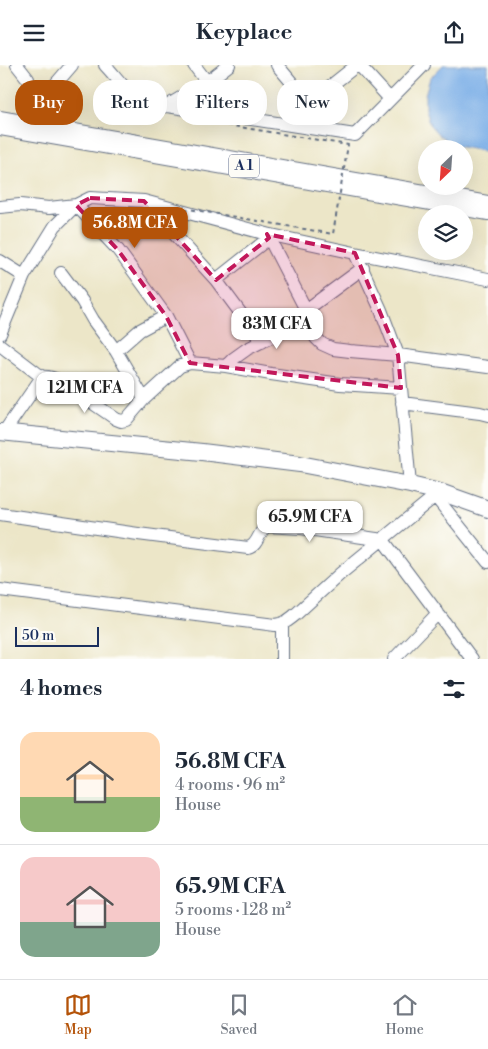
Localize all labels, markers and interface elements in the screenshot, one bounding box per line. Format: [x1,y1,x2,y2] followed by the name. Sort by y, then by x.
[20,19,48,47] icon: menu
[196,19,292,46] text: Keyplace
[440,19,468,47] icon: share
[15,80,83,125] chip: Buy
[93,80,167,125] chip: Rent
[177,80,267,125] chip: Filters
[277,80,348,125] chip: New
[418,140,472,195] north arrow
[418,140,473,260] map controls
[229,155,259,177] road number: A 1
[418,205,473,260] button: layers
[78,207,192,249] pin: 56.8M CFA
[93,213,177,233] text: 56.8M CFA
[231,307,323,350] pin: 83M CFA
[242,314,312,334] text: 83M CFA
[33,371,137,414] pin: 121M CFA
[47,378,123,398] text: 121M CFA
[253,501,367,543] pin: 65.9M CFA
[268,507,352,527] text: 65.9M CFA
[15,624,99,647] scale bar
[22,627,54,645] text: 50 m
[440,675,468,703] icon: filters
[20,676,102,702] text: 4 homes
[175,749,286,775] text: 56.8M CFA
[60,752,120,812] icon: home
[175,775,285,795] text: 4 rooms · 96 m²
[175,795,221,815] text: House
[175,874,286,900] text: 65.9M CFA
[60,877,120,937] icon: home
[175,900,291,920] text: 5 rooms · 128 m²
[175,920,221,940] text: House
[64,991,92,1039] tab: Map
[220,991,257,1039] tab: Saved
[385,991,424,1039] tab: Home

